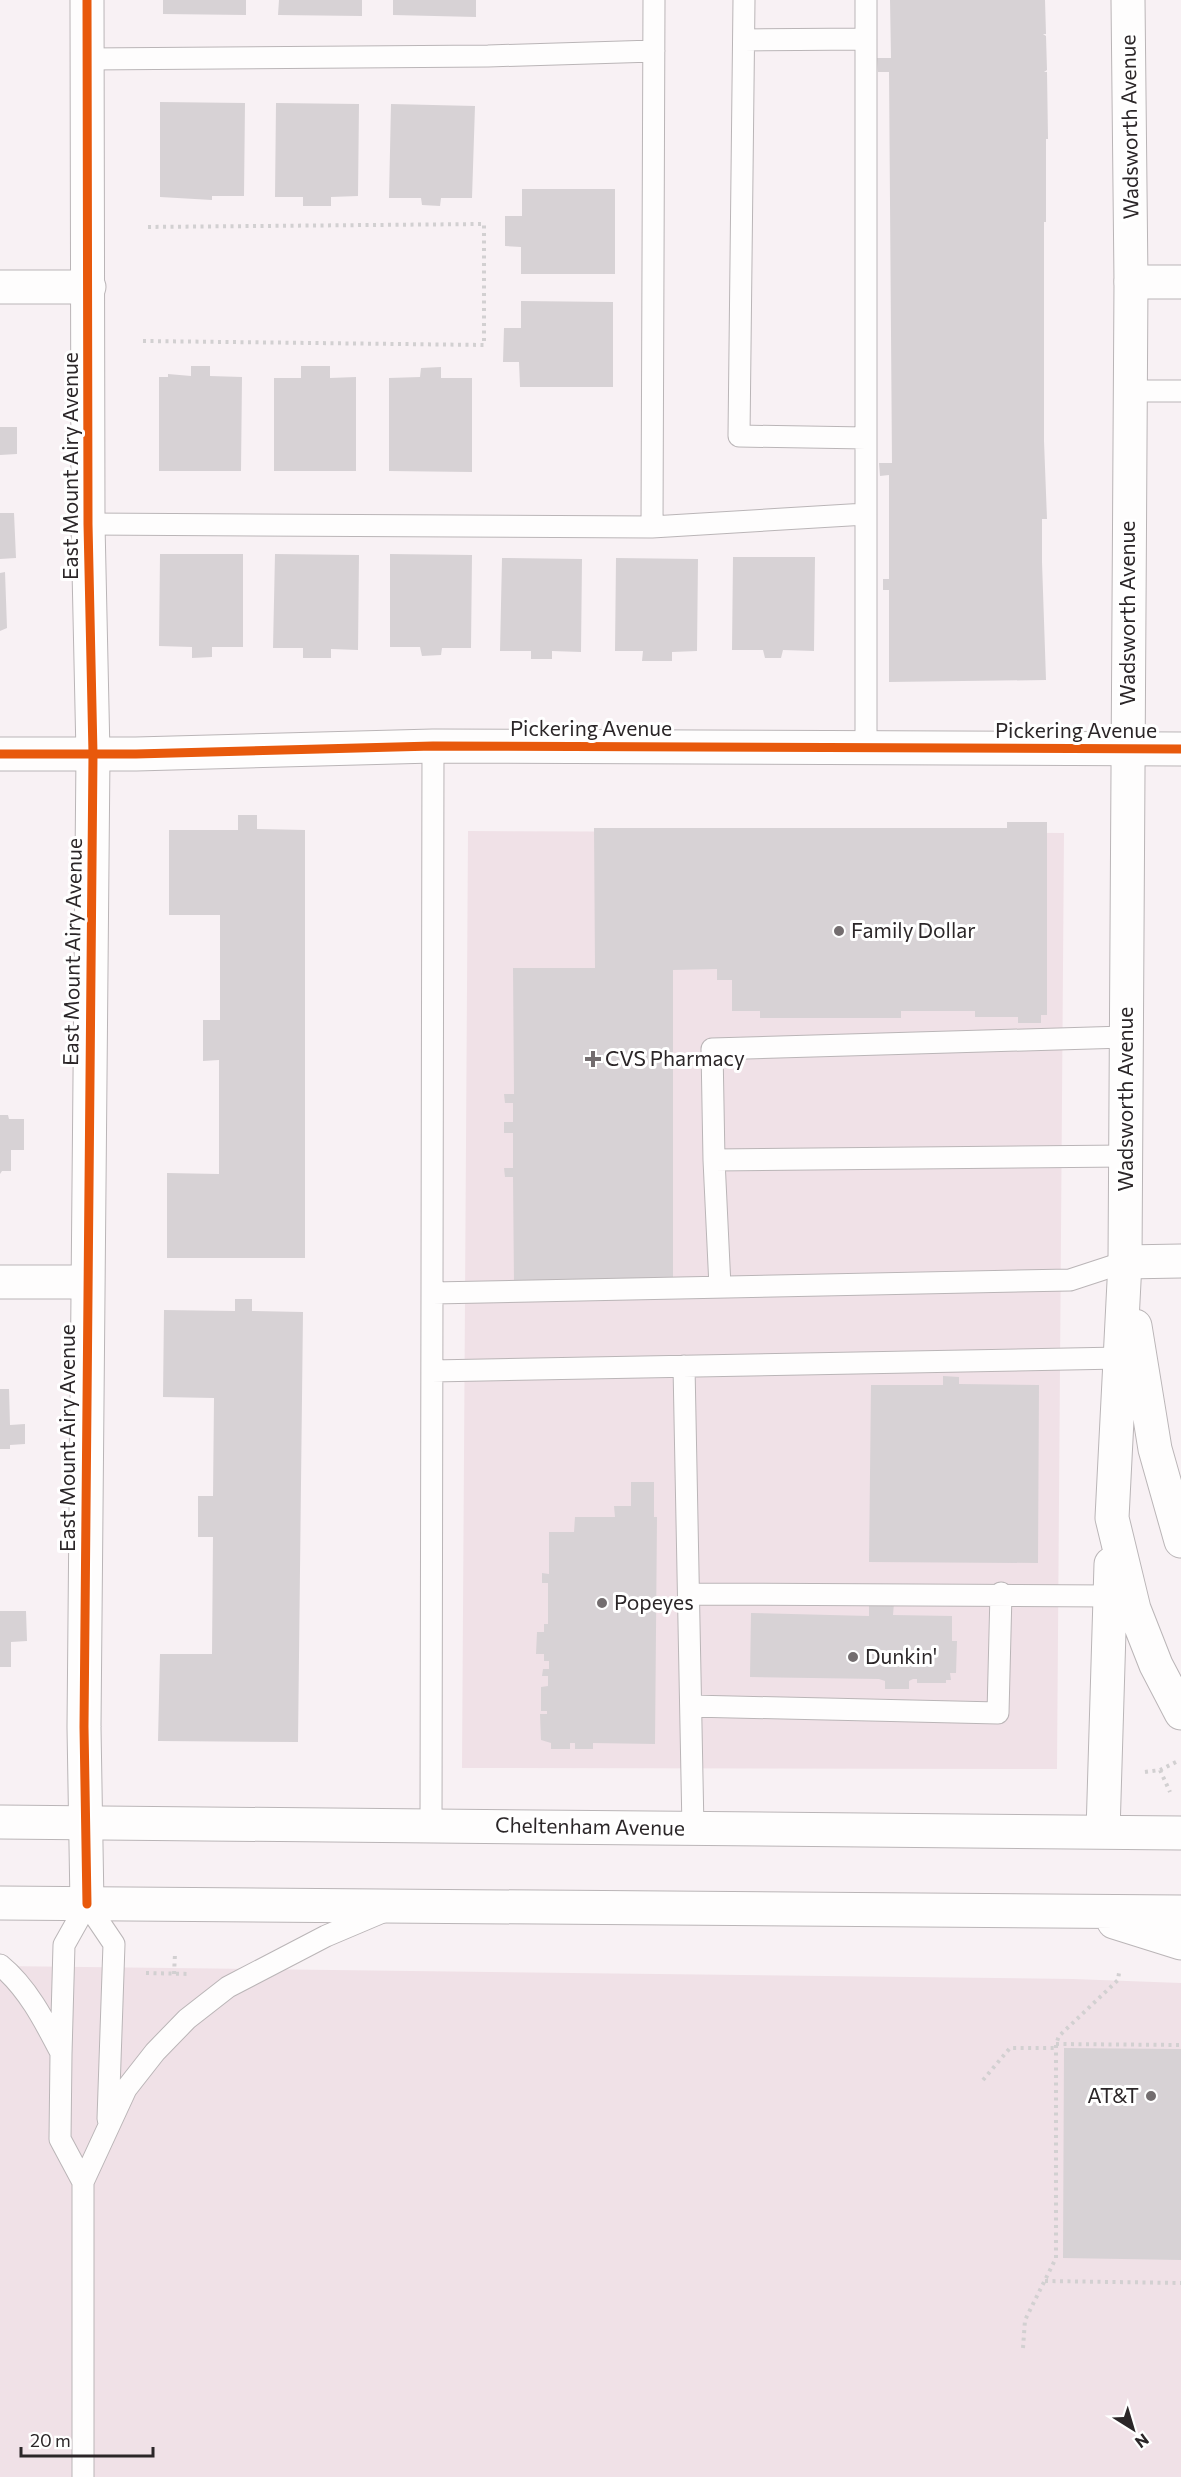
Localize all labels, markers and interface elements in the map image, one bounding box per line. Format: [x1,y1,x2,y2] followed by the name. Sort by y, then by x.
[1114,34,1143,220] street label: Wadsworth Avenue
[57,352,82,580] street label: East Mount Airy Avenue
[1114,521,1139,705] street label: Wadsworth Avenue
[510,715,672,740] street label: Pickering Avenue
[995,717,1157,742] street label: Pickering Avenue
[57,838,86,1066] street label: East Mount Airy Avenue
[851,917,976,942] place label: Family Dollar
[832,924,846,938] marker: Family Dollar
[1112,1007,1137,1191] street label: Wadsworth Avenue
[605,1045,745,1070] place label: CVS Pharmacy
[586,1052,600,1066] marker: CVS Pharmacy
[54,1324,79,1552] street label: East Mount Airy Avenue
[614,1589,694,1614] place label: Popeyes
[595,1596,609,1610] marker: Popeyes
[865,1643,937,1668] place label: Dunkin'
[846,1650,860,1664] marker: Dunkin'
[495,1811,685,1840] street label: Cheltenham Avenue
[1087,2082,1139,2107] place label: AT&T
[1144,2089,1158,2103] marker: AT&T
[1103,2399,1163,2459] north arrow
[21,2420,153,2458] scale bar
[30,2429,71,2451] text: 20 m
[1132,2430,1153,2453] text: N

